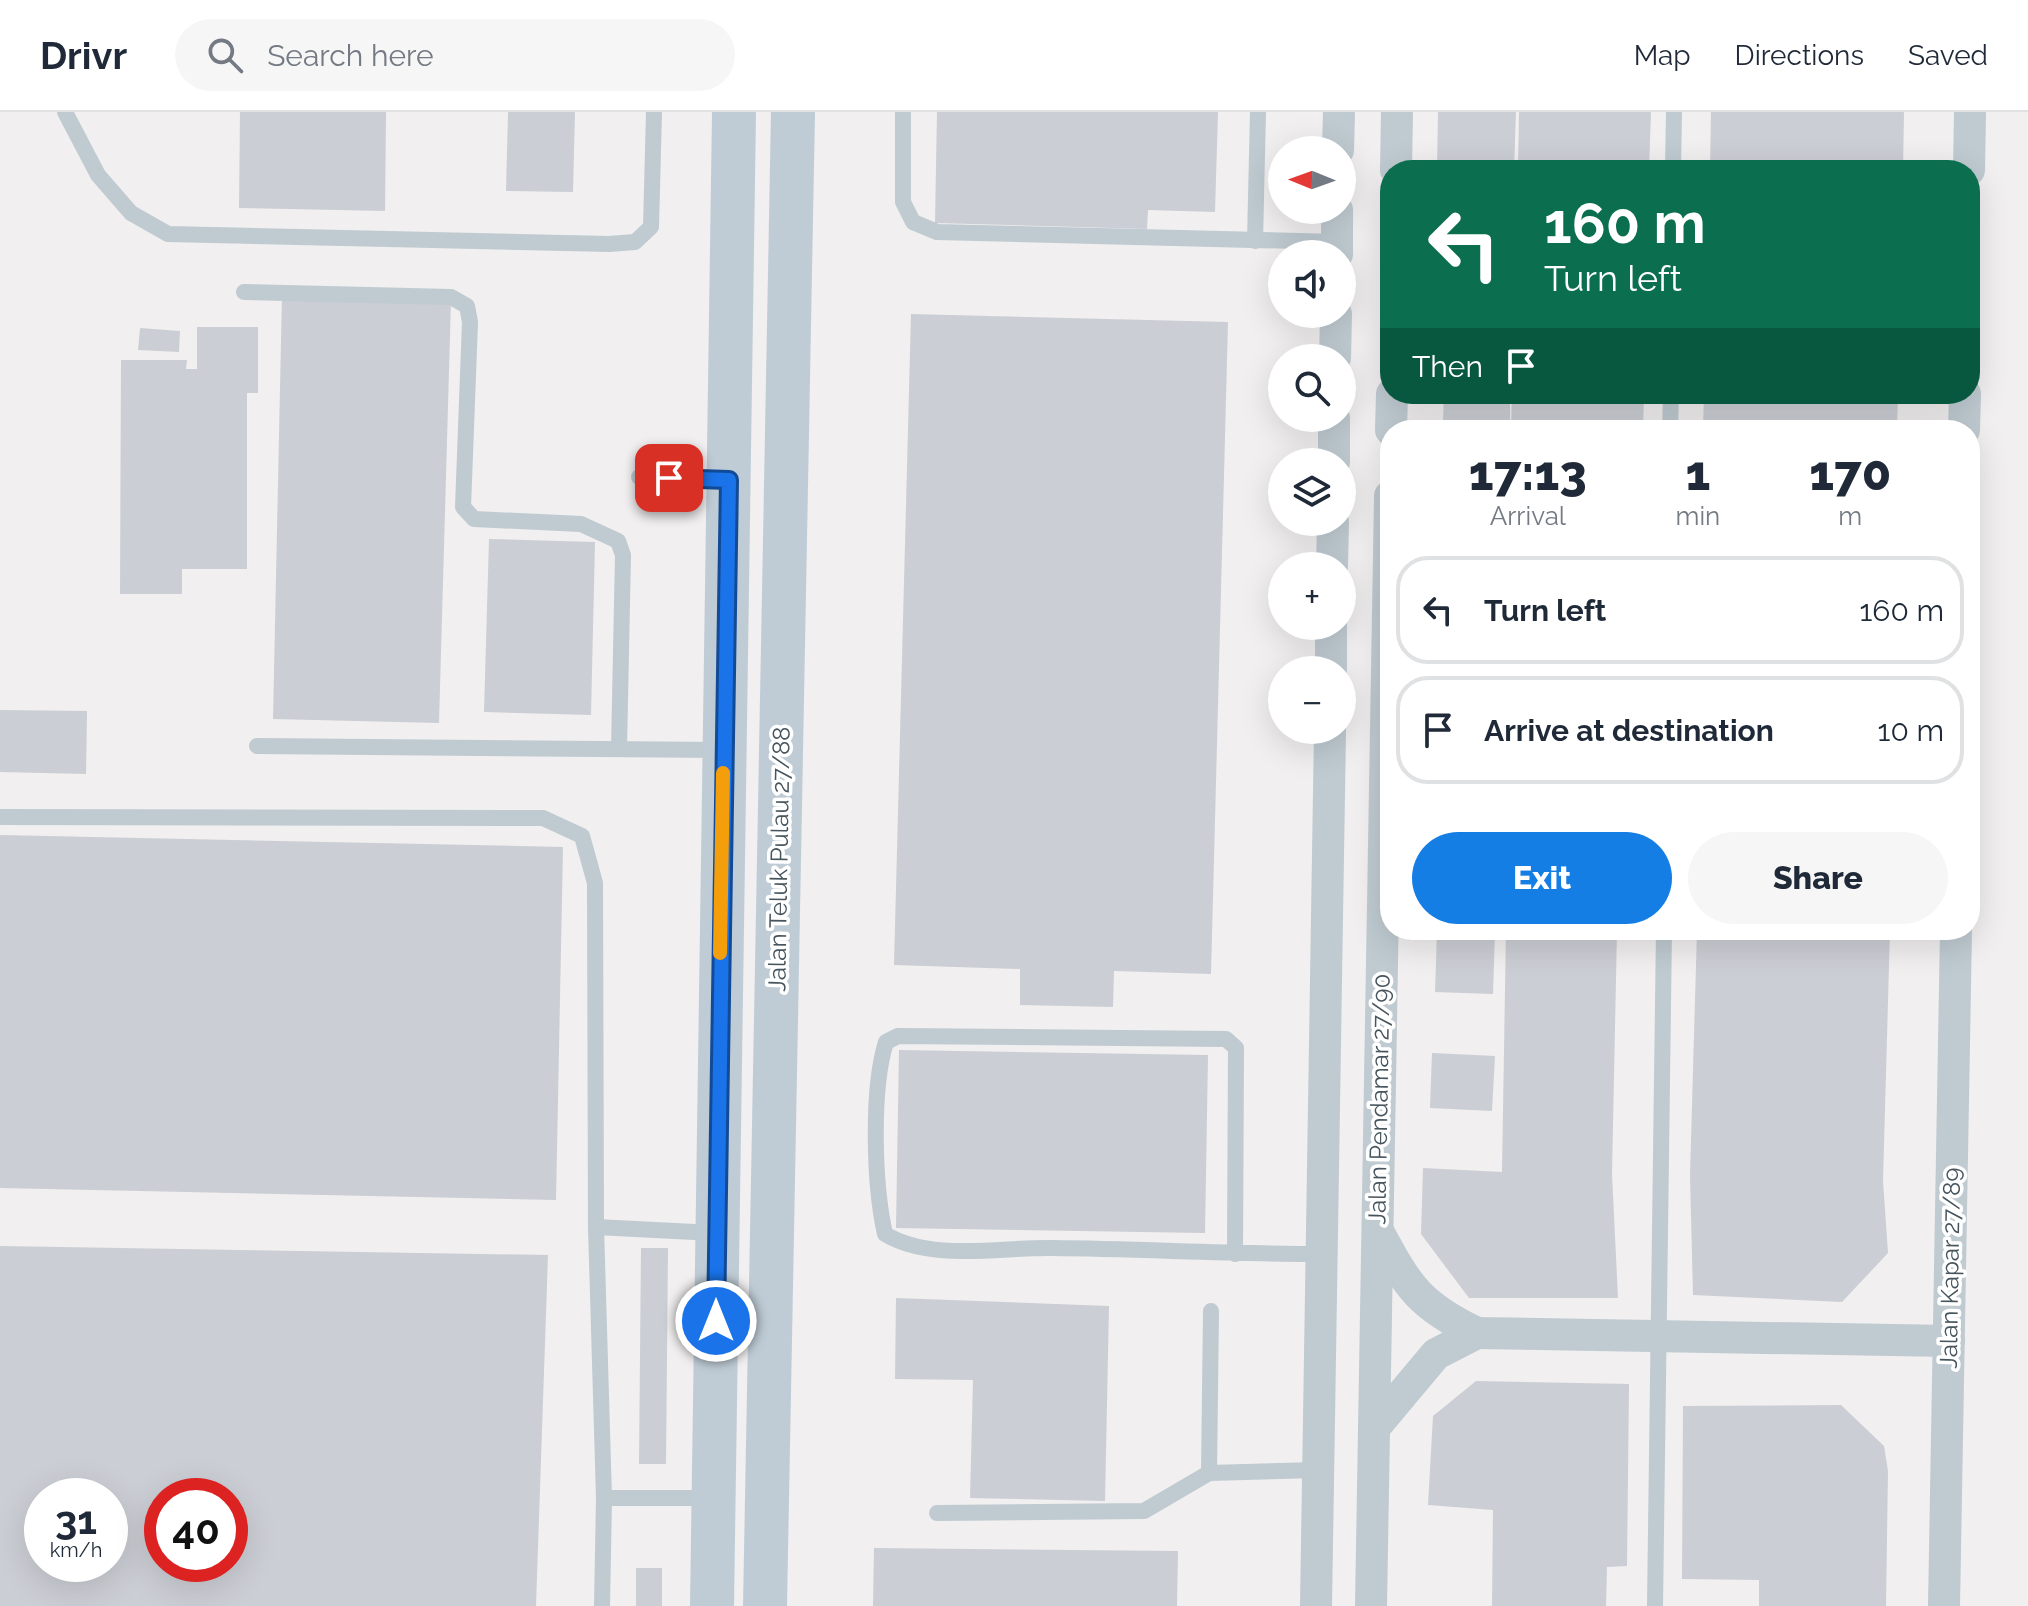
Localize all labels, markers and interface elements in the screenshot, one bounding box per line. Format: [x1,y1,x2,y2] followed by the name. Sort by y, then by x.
[175,19,735,91] search box
[40,33,127,78] text: Drivr
[203,33,247,77] icon: search
[267,38,434,73] text: Search here
[1634,39,1691,72] text: Map
[1735,39,1864,72] text: Directions
[1908,39,1988,72] text: Saved
[1268,136,1356,224] north arrow
[1268,136,1356,744] map controls
[1544,190,1706,256] text: 160 m
[1412,192,1516,296] icon: left
[1268,240,1356,328] button: sound
[1544,257,1682,299] text: Turn left
[1268,344,1356,432] button: search
[1499,344,1543,388] icon: arrive
[1412,349,1483,384] text: Then
[635,444,703,512] pin
[1469,445,1587,501] text: 17:13
[1685,445,1710,501] text: 1
[1809,445,1891,501] text: 170
[1268,448,1356,536] button: layers
[647,456,691,500] icon: arrive
[1490,501,1566,531] text: Arrival
[1676,501,1720,531] text: min
[1838,501,1862,531] text: m
[1268,552,1356,640] button: +
[1416,588,1460,632] icon: left
[1484,593,1606,628] text: Turn left
[1859,593,1944,628] text: 160 m
[1268,656,1356,744] button: −
[1416,708,1460,752] icon: arrive
[1484,713,1774,748] text: Arrive at destination
[1878,713,1944,748] text: 10 m
[762,726,796,992] street label: Jalan Teluk Pulau 27/88
[1412,832,1672,924] button: Exit
[1688,832,1948,924] button: Share
[1362,974,1396,1224] street label: Jalan Pendamar 27/90
[1934,1167,1966,1369] street label: Jalan Kapar 27/89
[674,1279,758,1363] position arrow
[144,1478,248,1582] speed limit sign: 40
[55,1496,97,1543] text: 31
[50,1538,102,1562] text: km/h

